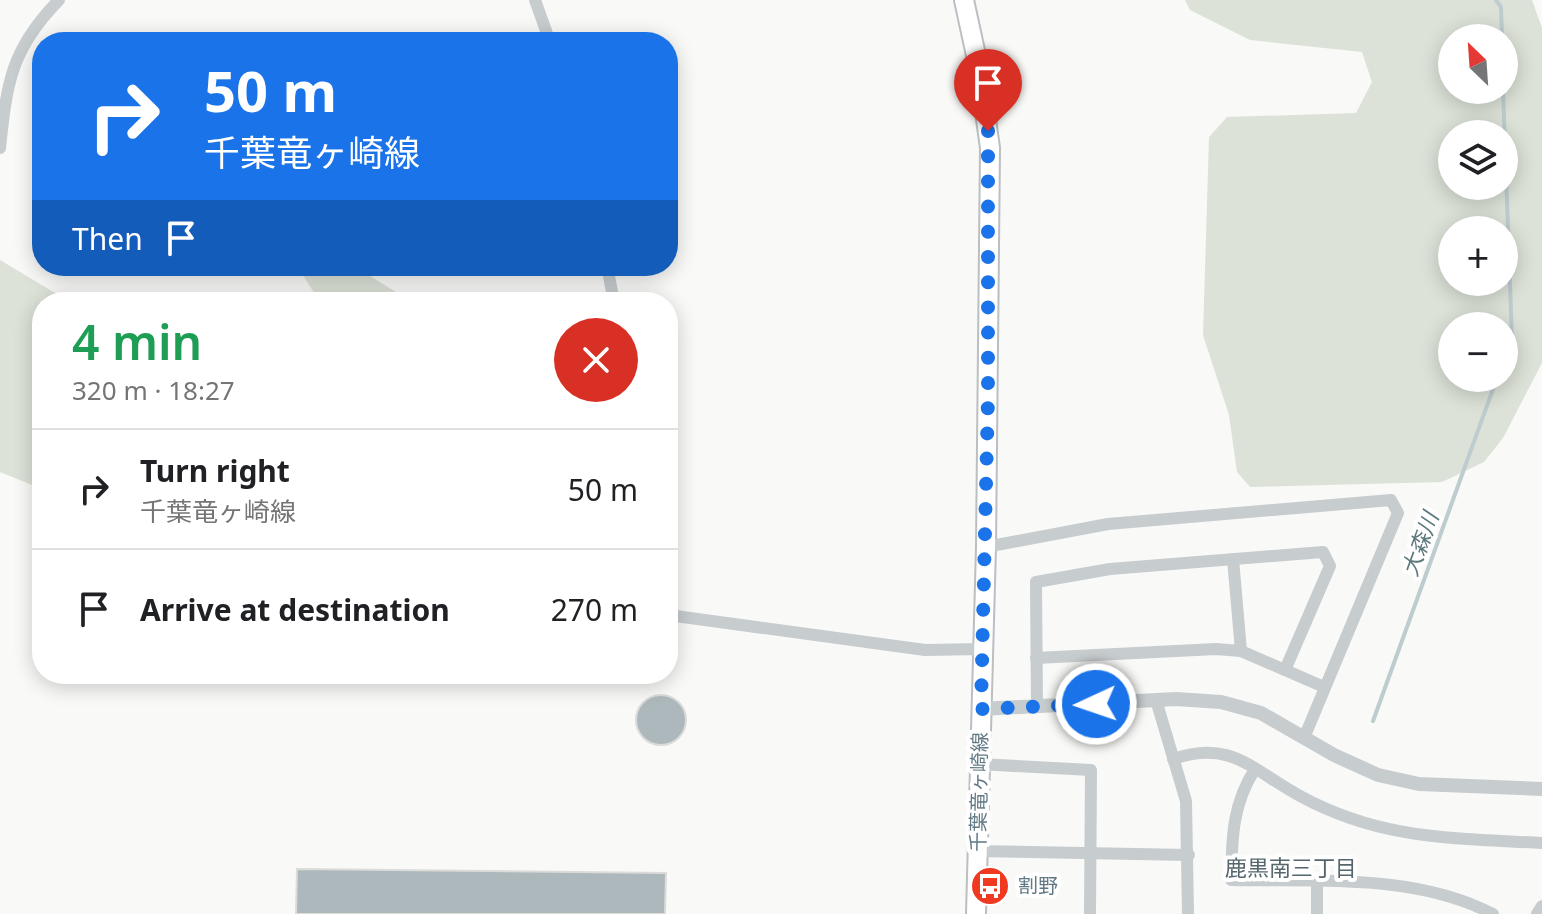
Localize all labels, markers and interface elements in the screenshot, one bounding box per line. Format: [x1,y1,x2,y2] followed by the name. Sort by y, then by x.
[1438,24,1518,104] north arrow
[1438,24,1518,392] map controls
[954,49,1022,131] pin
[204,52,337,128] text: 50 m
[966,61,1010,105] icon: arrive
[72,64,176,168] icon: right
[1438,120,1518,200] button: layers
[204,128,420,177] text: 千葉竜ヶ崎線
[159,216,203,260] icon: arrive
[1438,216,1518,296] button: +
[72,218,143,259] text: Then
[72,309,202,374] text: 4 min
[1438,312,1518,392] button: −
[554,318,638,402] button: close
[72,372,235,408] text: 320 m · 18:27
[140,450,290,491] text: Turn right
[72,467,116,511] icon: right
[568,469,638,510] text: 50 m
[140,493,296,529] text: 千葉竜ヶ崎線
[1394,506,1445,580] water label: 大森川
[72,587,116,631] icon: arrive
[140,589,450,630] text: Arrive at destination
[551,589,638,630] text: 270 m
[1054,662,1138,746] position arrow
[964,732,993,852] street label: 千葉竜ヶ崎線
[1225,852,1357,882] district label: 鹿黒南三丁目
[969,865,1011,907] bus stop icon: 割野
[1018,872,1058,899] place label: 割野

